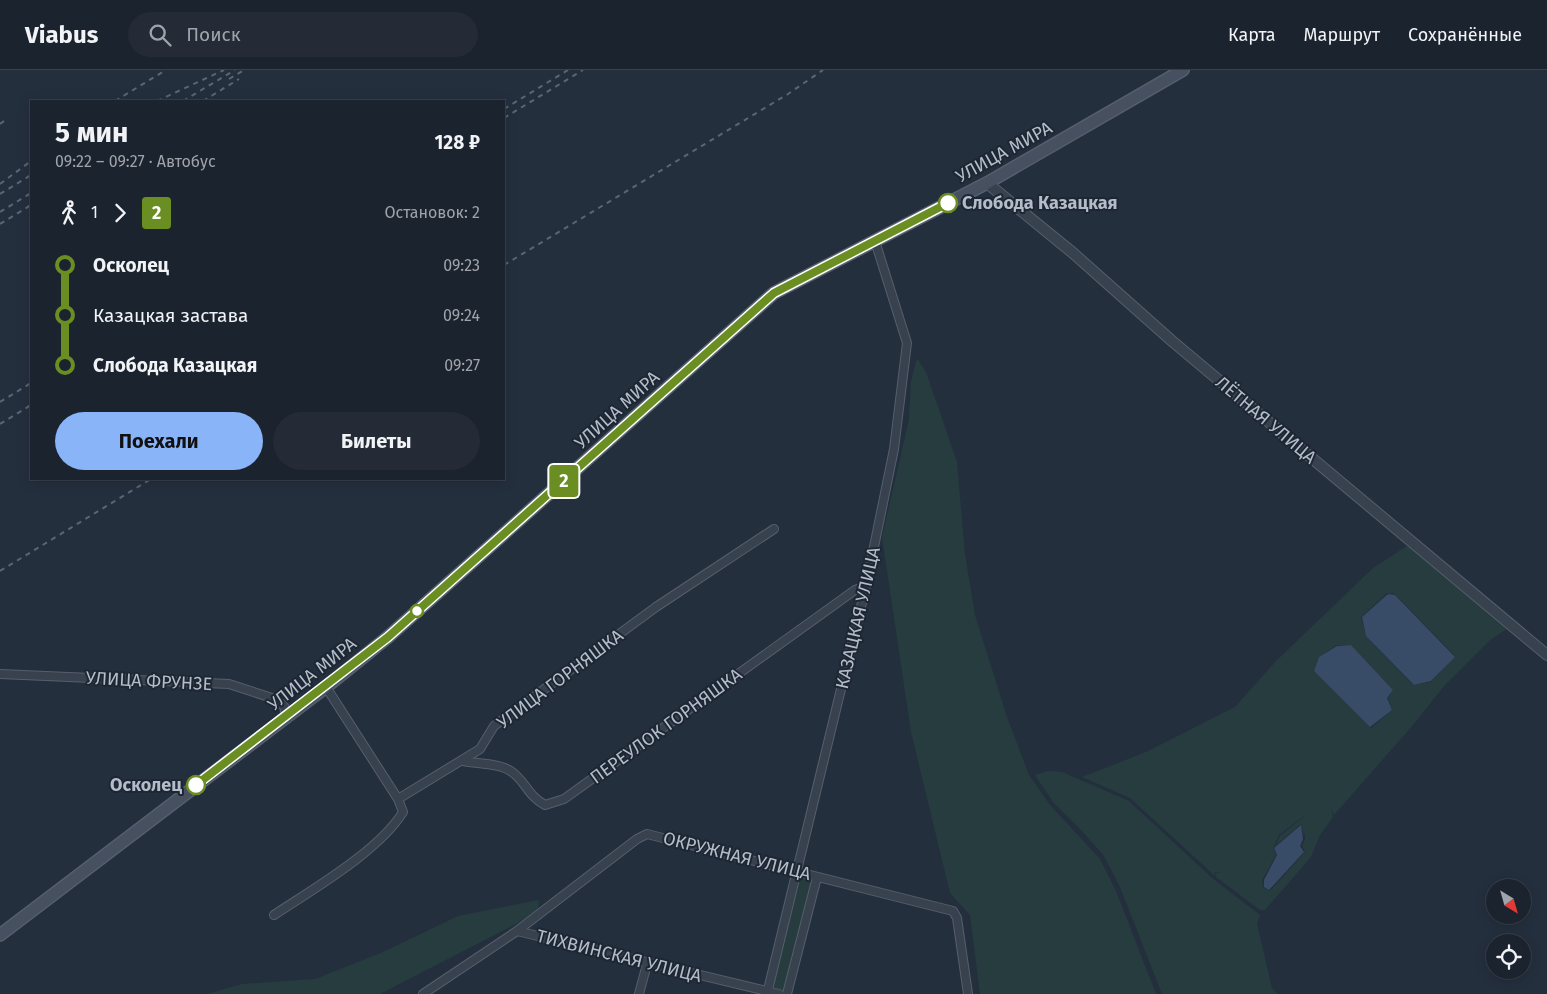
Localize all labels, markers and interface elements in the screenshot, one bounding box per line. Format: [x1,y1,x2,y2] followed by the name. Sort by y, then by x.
[128,12,478,57] search box
[25,21,98,49] text: Viabus
[146,21,174,49] icon: search
[186,23,241,46] text: Поиск
[1228,24,1276,46] text: Карта
[1304,24,1380,46] text: Маршрут
[1408,24,1522,46] text: Сохранённые
[55,116,128,149] text: 5 мин
[952,116,1057,187] street label: УЛИЦА МИРА
[435,131,480,154] text: 128 ₽
[55,152,216,171] text: 09:22 – 09:27 · Автобус
[962,192,1118,214] place label: Слобода Казацкая
[938,193,958,213] marker: Слобода Казацкая
[55,199,83,227] icon: walk
[106,199,134,227] icon: forward
[152,202,161,224] text: 2
[91,203,98,222] text: 1
[384,203,480,222] text: Остановок: 2
[93,254,169,277] text: Осколец
[443,256,480,275] text: 09:23
[93,304,248,327] text: Казацкая застава
[443,306,480,325] text: 09:24
[93,354,257,377] text: Слобода Казацкая
[444,356,480,375] text: 09:27
[570,366,664,454] street label: УЛИЦА МИРА
[1211,371,1321,469] street label: ЛЁТНАЯ УЛИЦА
[55,412,263,470] button: Поехали
[273,412,480,470] button: Билеты
[548,465,580,497] line badge: 2
[559,470,569,492] text: 2
[831,544,885,691] street label: КАЗАЦКАЯ УЛИЦА
[410,604,424,618] unlabelled marker
[493,624,628,734] street label: УЛИЦА ГОРНЯШКА
[263,632,361,715] street label: УЛИЦА МИРА
[586,663,747,789] street label: ПЕРЕУЛОК ГОРНЯШКА
[85,667,213,695] street label: УЛИЦА ФРУНЗЕ
[110,774,182,796] place label: Осколец
[186,775,206,795] marker: Осколец
[661,827,814,885] street label: ОКРУЖНАЯ УЛИЦА
[1486,879,1531,924] north arrow
[1486,879,1531,979] map controls
[534,925,704,987] street label: ТИХВИНСКАЯ УЛИЦА
[1486,934,1531,979] button: locate

